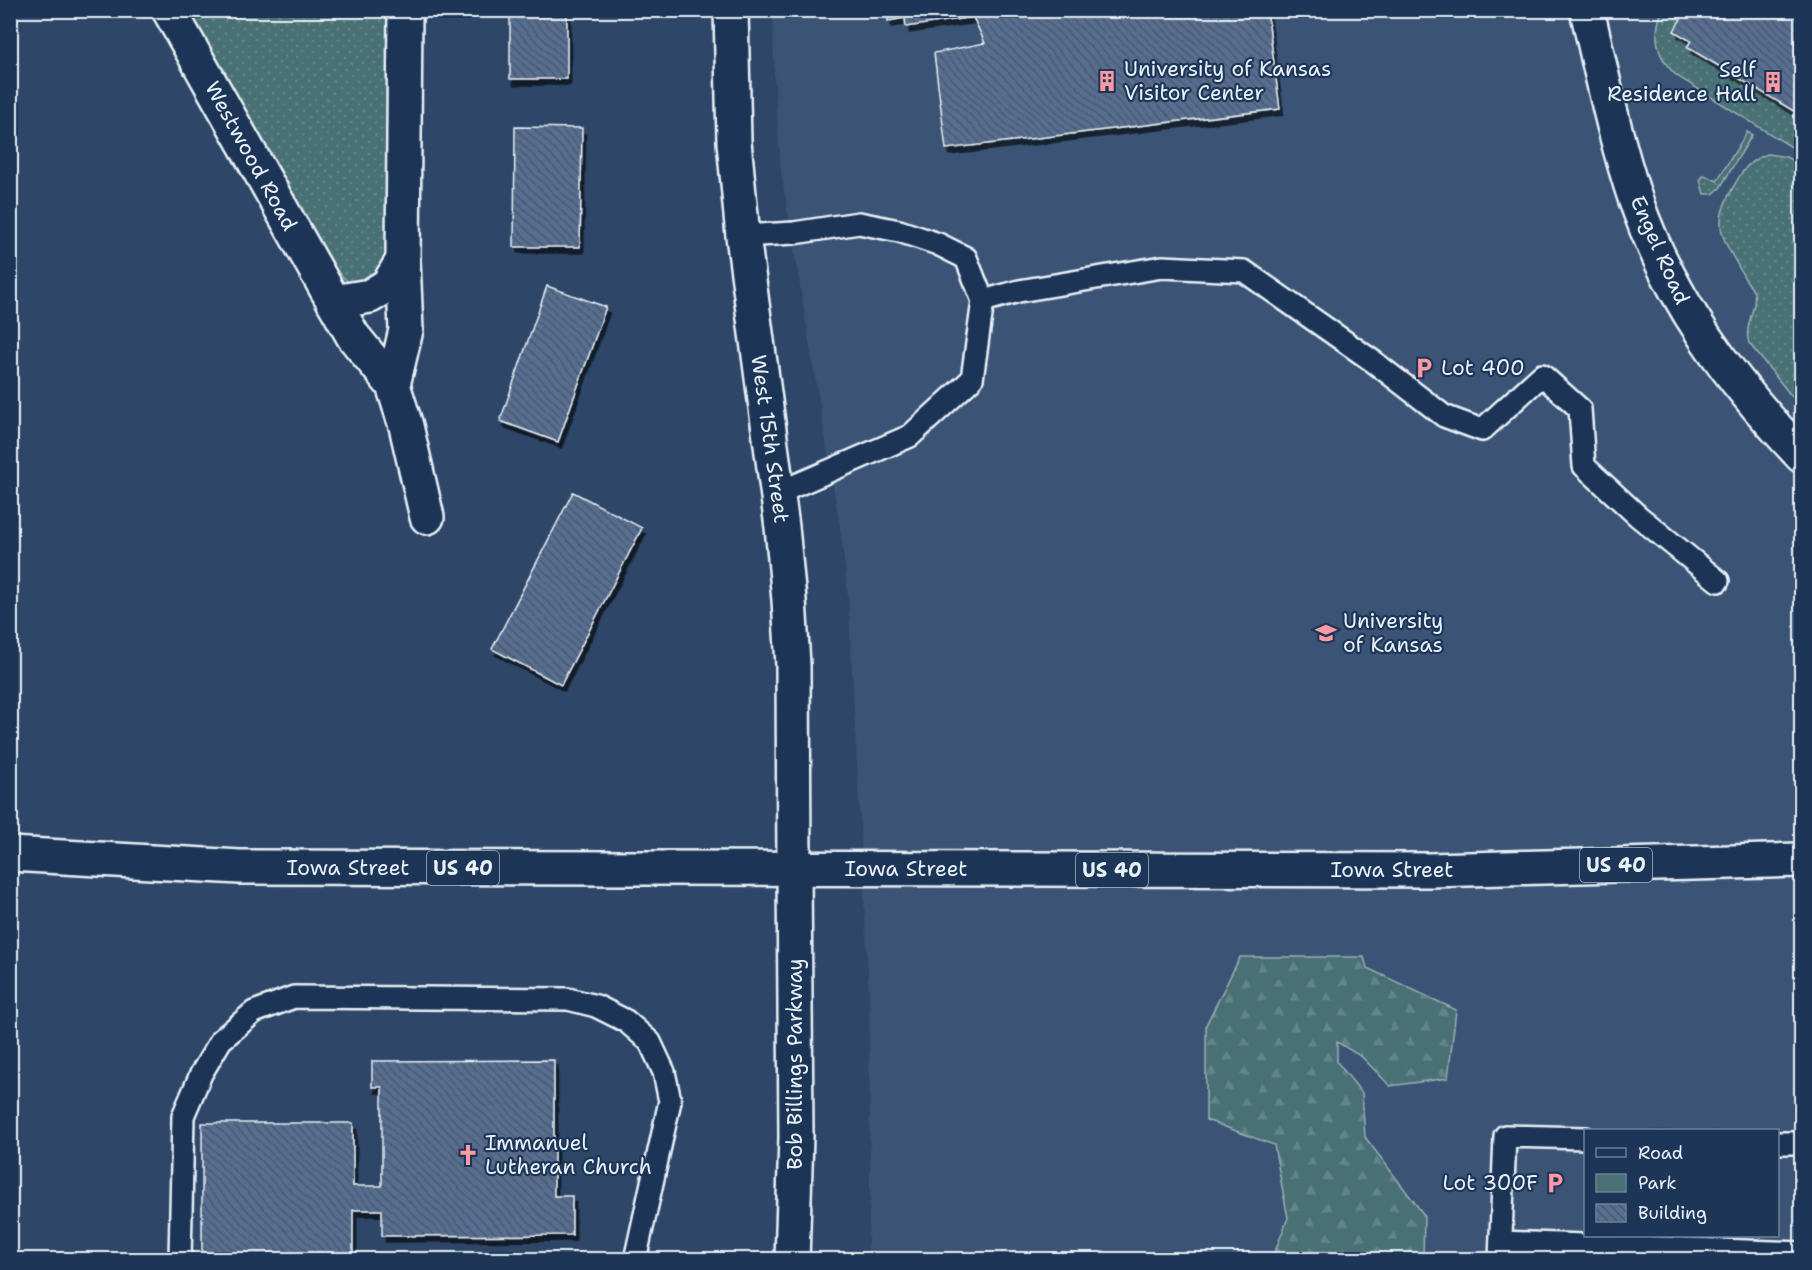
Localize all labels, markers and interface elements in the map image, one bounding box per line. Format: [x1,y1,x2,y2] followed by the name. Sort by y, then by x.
[1124,55,1331,107] place label: University of Kansas Visitor Center
[1607,56,1757,108] place label: Self Residence Hall
[1095,69,1119,93] building icon: University of Kansas Visitor Center
[1761,70,1785,94] building icon: Self Residence Hall
[198,76,304,236] street label: Westwood Road
[1624,191,1696,309] street label: Engel Road
[744,353,796,525] street label: West 15th Street
[1441,354,1525,382] place label: Lot 400
[1412,356,1436,380] parking icon: Lot 400
[1343,607,1443,659] place label: University of Kansas
[1314,621,1338,645] school or university icon: University of Kansas
[1580,848,1652,882] road number: US 40
[427,851,499,885] road number: US 40
[1076,853,1148,887] road number: US 40
[286,854,410,882] street label: Iowa Street
[844,855,968,883] street label: Iowa Street
[1330,856,1454,884] street label: Iowa Street
[781,958,809,1170] street label: Bob Billings Parkway
[485,1129,652,1181] place label: Immanuel Lutheran Church
[1584,1129,1779,1237] legend
[1638,1141,1683,1165] text: Road
[456,1143,480,1167] church icon: Immanuel Lutheran Church
[1443,1169,1538,1197] place label: Lot 300F
[1543,1171,1567,1195] parking icon: Lot 300F
[1638,1171,1677,1195] text: Park
[1638,1201,1707,1225] text: Building

